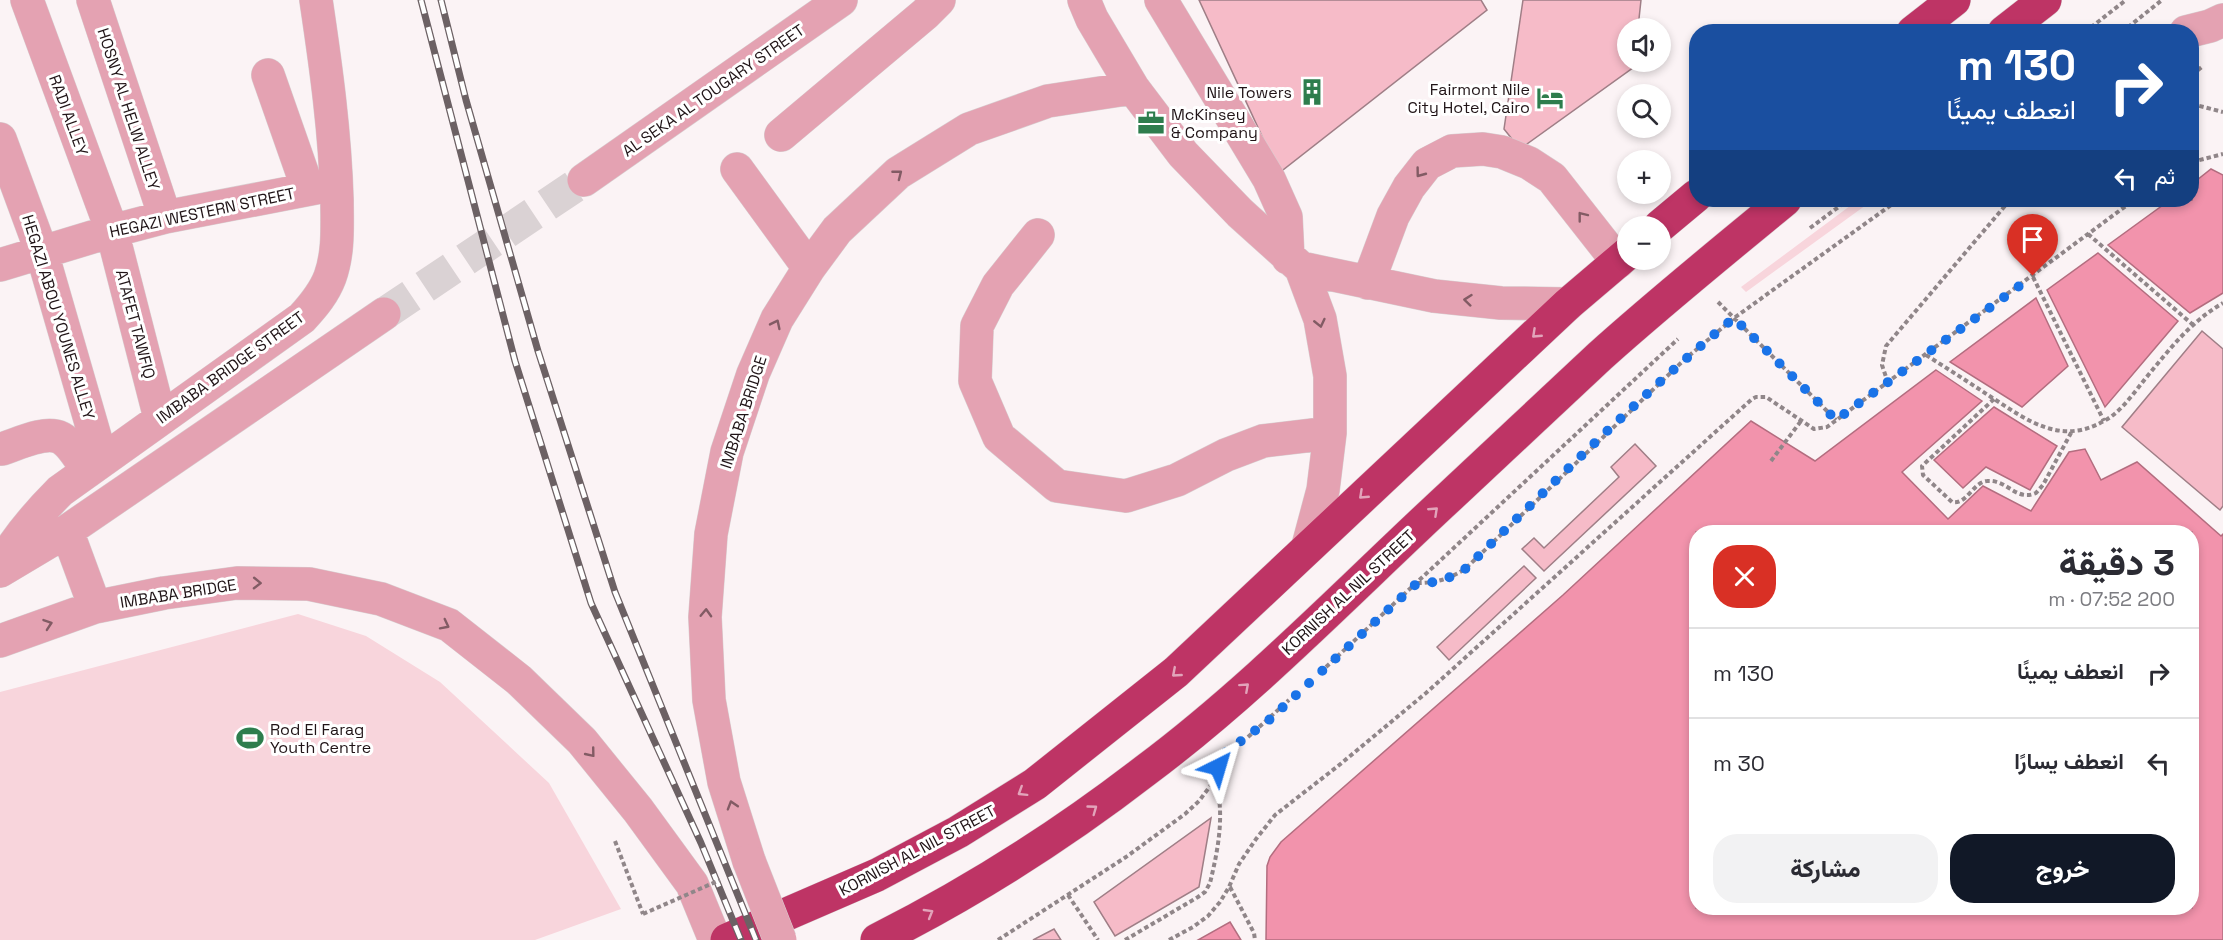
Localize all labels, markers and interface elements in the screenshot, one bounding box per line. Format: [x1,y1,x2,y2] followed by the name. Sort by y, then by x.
[1617,18,1671,270] map controls
[1617,18,1671,72] button: sound
[618,19,808,161] street label: AL SEKA AL TOUGARY STREET
[92,25,165,193] street label: HOSNY AL HELW ALLEY
[1958,39,2076,92] text: 130 m
[2097,48,2175,126] icon: right
[44,72,93,159] street label: RADI ALLEY
[1297,77,1327,107] building icon: Nile Towers
[1407,79,1530,118] place label: Fairmont Nile City Hotel, Cairo
[1206,82,1292,103] place label: Nile Towers
[1535,83,1565,113] hotel icon: Fairmont Nile City Hotel, Cairo
[1617,84,1671,138] button: search
[1946,92,2076,127] text: انعطف يمينًا
[1171,104,1258,143] place label: McKinsey & Company
[1136,108,1166,138] office icon: McKinsey & Company
[1617,150,1671,204] button: +
[2109,162,2142,195] icon: left
[2154,162,2175,190] text: ثم
[1416,167,1427,178] one-way arrow
[891,171,902,182] one-way arrow
[107,183,297,242] street label: HEGAZI WESTERN STREET
[1578,211,1589,222] one-way arrow
[17,212,100,422] street label: HEGAZI ABOU YOUNES ALLEY
[2007,214,2058,276] pin
[1617,216,1671,270] button: −
[2016,223,2049,256] icon: arrive
[111,267,160,381] street label: ATAFET TAWFIQ
[1463,294,1473,307] one-way arrow
[152,307,308,428] street label: IMBABA BRIDGE STREET
[1313,318,1326,328] one-way arrow
[768,319,780,330] one-way arrow
[1533,327,1543,338] one-way arrow
[715,353,772,471] street label: IMBABA BRIDGE
[1359,488,1370,499] one-way arrow
[1427,507,1438,518] one-way arrow
[1277,525,1419,660] street label: KORNISH AL NIL STREET
[2059,540,2175,586] text: 3 دقيقة
[1713,545,1776,608] button: close
[118,574,238,613] street label: IMBABA BRIDGE
[252,577,261,589] one-way arrow
[2048,586,2175,612] text: 200 m · 07:52
[700,608,712,617] one-way arrow
[42,618,53,631] one-way arrow
[439,618,449,629] one-way arrow
[2017,657,2124,685] text: انعطف يمينًا
[2142,657,2175,690] icon: right
[1713,659,1774,687] text: 130 m
[1172,665,1183,676] one-way arrow
[1238,683,1249,694] one-way arrow
[270,719,371,758] place label: Rod El Farag Youth Centre
[235,723,265,753] sports icon: Rod El Farag Youth Centre
[1186,735,1250,799] position arrow
[584,746,595,757] one-way arrow
[2014,747,2124,775] text: انعطف يسارًا
[2142,747,2175,780] icon: left
[1713,749,1765,777] text: 30 m
[1018,785,1028,797] one-way arrow
[726,800,739,811] one-way arrow
[835,800,999,901] street label: KORNISH AL NIL STREET
[1087,805,1098,816] one-way arrow
[1713,834,1938,903] button: مشاركة
[1950,834,2175,903] button: خروج
[922,909,933,920] one-way arrow

